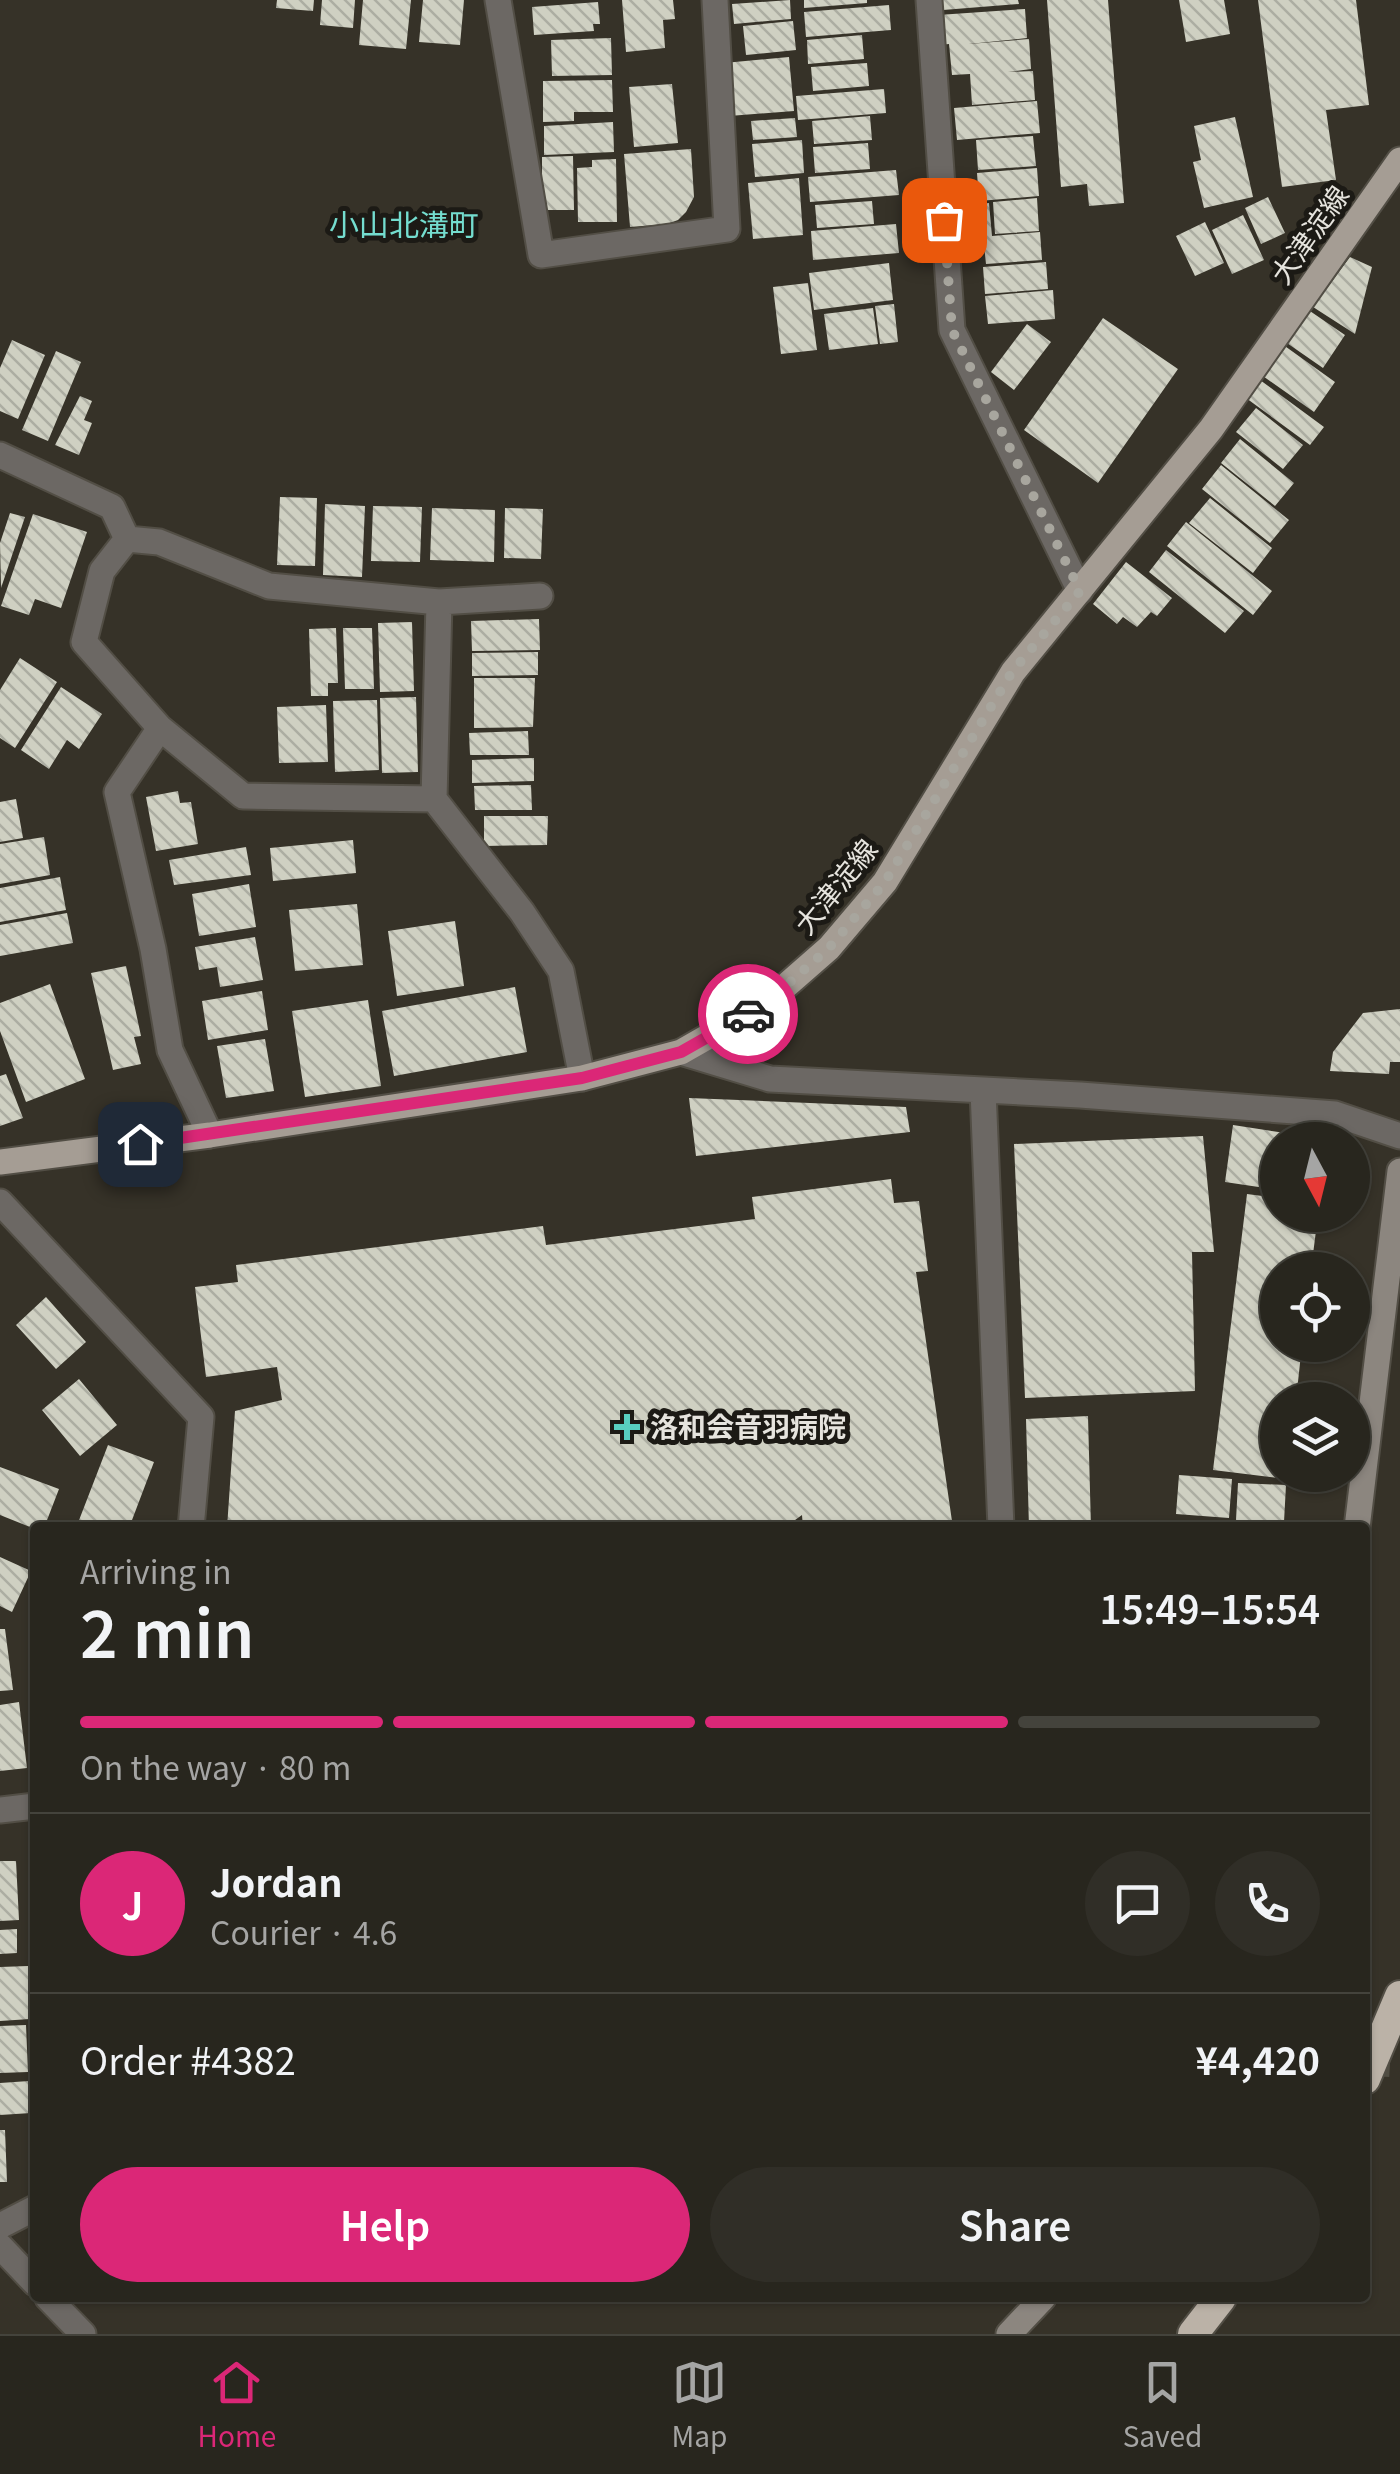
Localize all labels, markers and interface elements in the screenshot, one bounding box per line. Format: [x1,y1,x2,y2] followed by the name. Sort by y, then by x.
[1260,177,1357,291] street label: 大津淀線
[902,178,987,263] pin
[917,193,972,248] icon: bag
[329,201,479,245] district label: 小山北溝町
[784,830,885,942] street label: 大津淀線
[698,964,798,1064] courier
[721,987,776,1042] icon: car
[98,1102,183,1187] pin
[113,1117,168,1172] icon: home
[1260,1122,1370,1232] north arrow
[1260,1122,1370,1492] map controls
[1260,1252,1370,1362] button: locate
[1260,1382,1370,1492] button: layers
[650,1405,846,1445] place label: 洛和会音羽病院
[614,1414,640,1440] marker: 洛和会音羽病院
[80,1547,232,1593] text: Arriving in
[1099,1580,1320,1635] text: 15:49–15:54
[80,1583,255,1677] text: 2 min
[80,1743,351,1789] text: On the way · 80 m
[1085,1851,1190,1956] button: chat
[1215,1851,1320,1956] button: phone
[210,1853,343,1908] text: Jordan
[122,1876,143,1931] text: J
[210,1908,397,1954] text: Courier · 4.6
[80,2031,296,2086] text: Order #4382
[1196,2031,1320,2086] text: ¥4,420
[80,2167,690,2282] button: Help
[710,2167,1320,2282] button: Share
[198,2355,276,2455] tab: Home
[672,2355,727,2455] tab: Map
[1123,2355,1202,2455] tab: Saved

